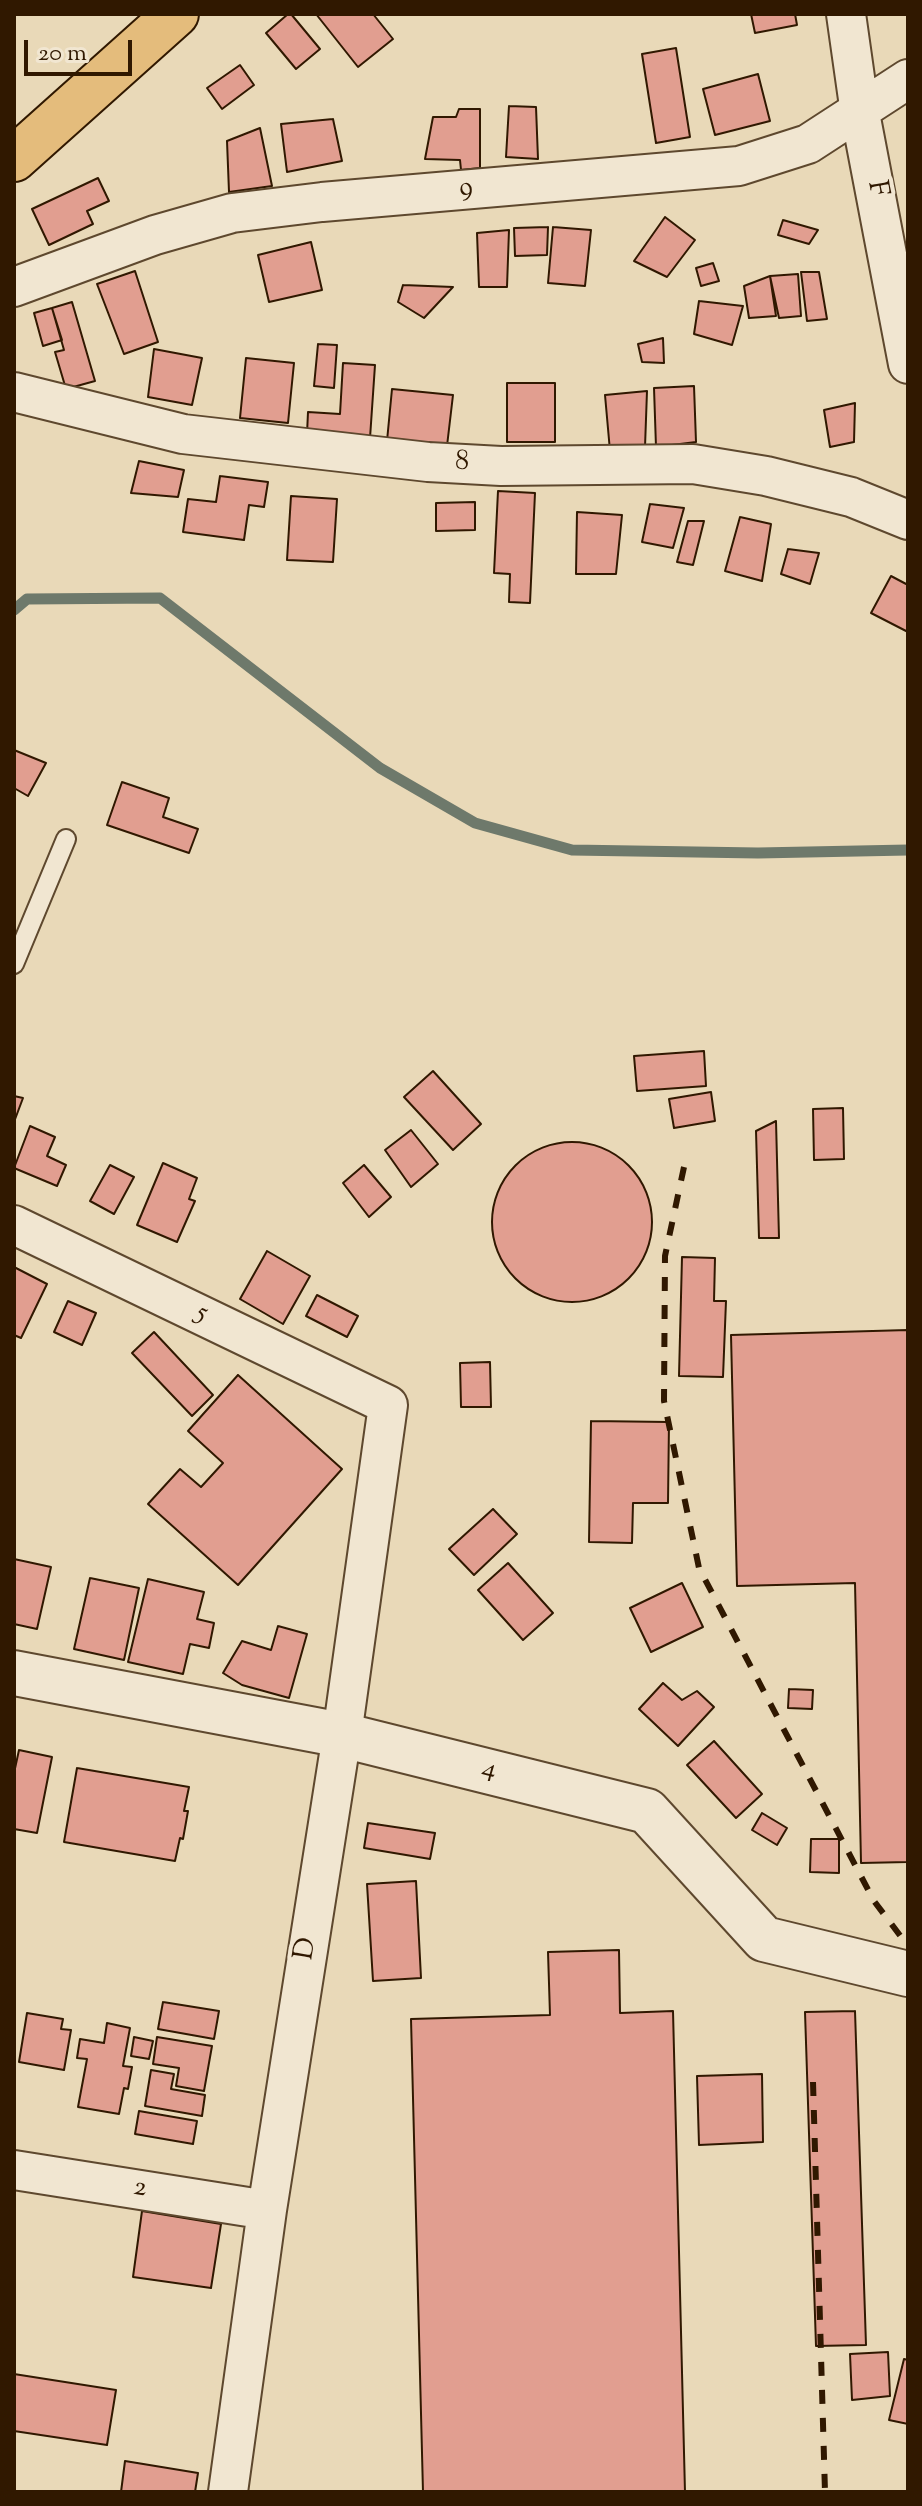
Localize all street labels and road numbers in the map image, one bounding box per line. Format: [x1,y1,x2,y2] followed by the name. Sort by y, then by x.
[458,173,474,207] street label: 9
[857,178,893,200] street label: F
[454,447,470,481] street label: 8
[189,1298,213,1332] street label: 5
[478,1753,500,1789] street label: 4
[290,1935,326,1963] street label: D
[131,2172,149,2208] street label: 2

